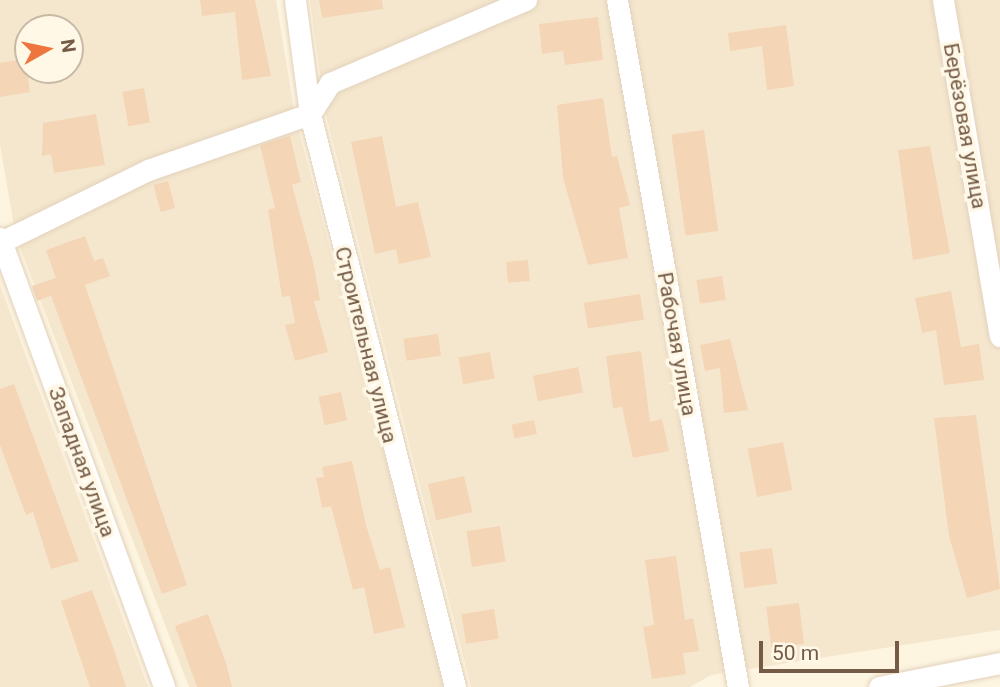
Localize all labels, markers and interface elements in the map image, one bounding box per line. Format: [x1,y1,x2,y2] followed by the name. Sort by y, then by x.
[14,14,84,84] north arrow
[56,38,81,54] text: N
[938,41,992,211] street label: Берёзовая улица
[329,244,403,446] street label: Строительная улица
[652,270,702,418] street label: Рабочая улица
[43,383,121,541] street label: Западная улица
[762,628,902,672] scale bar
[772,641,819,665] text: 50 m

